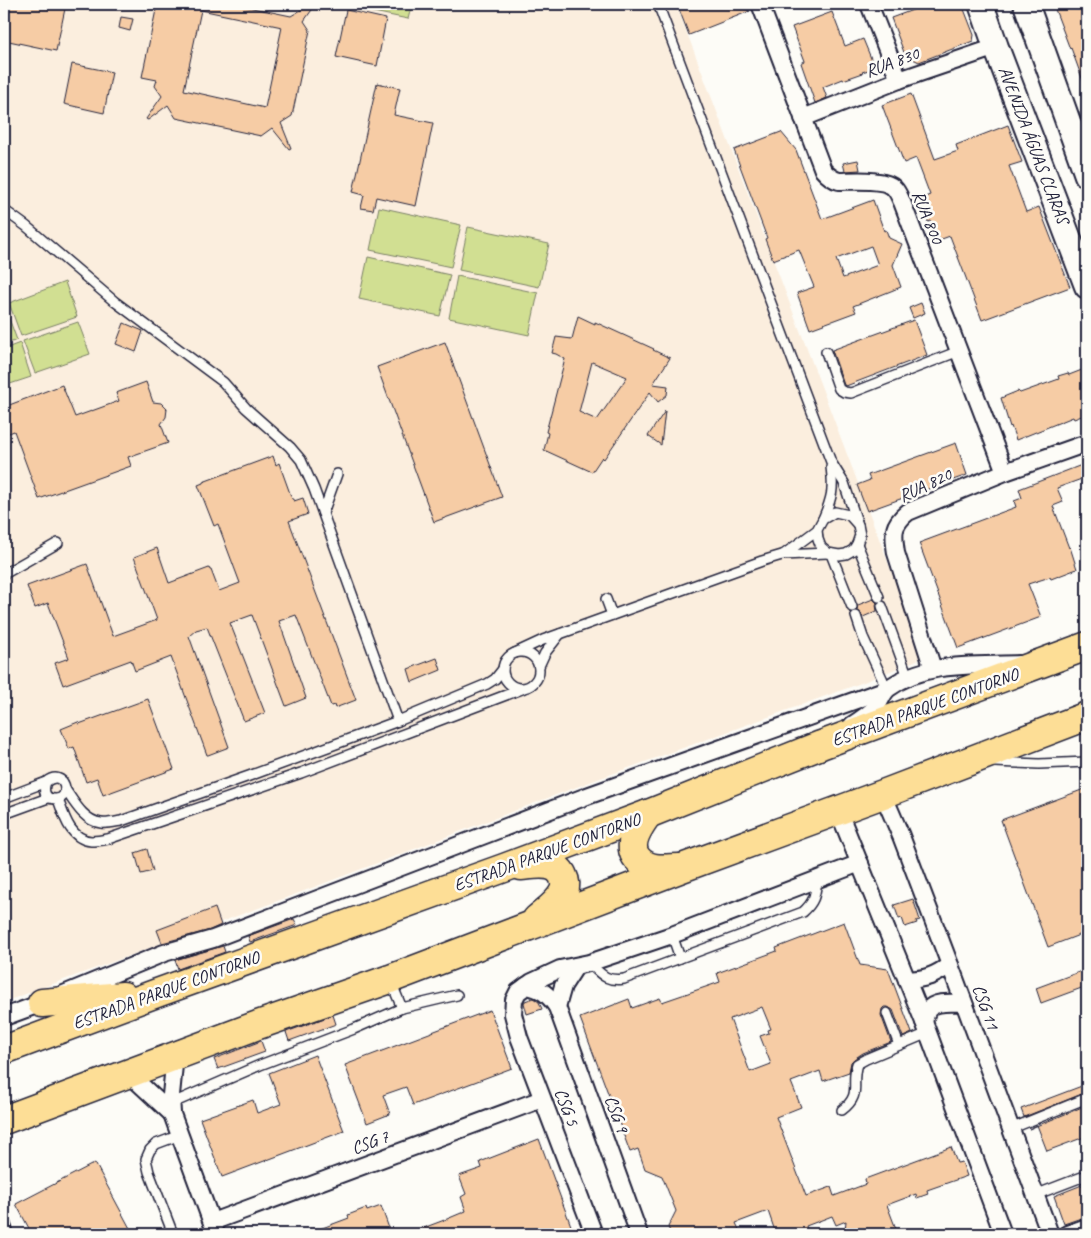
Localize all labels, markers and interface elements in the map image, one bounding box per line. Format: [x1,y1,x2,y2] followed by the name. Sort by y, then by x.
[862,41,924,82] street label: RUA 830
[994,63,1075,230] street label: AVENIDA ÁGUAS CLARAS
[907,187,949,249] street label: RUA 800
[895,462,957,507] street label: RUA 820
[829,662,1023,751] street label: ESTRADA PARQUE CONTORNO
[451,807,645,896] street label: ESTRADA PARQUE CONTORNO
[70,945,264,1034] street label: ESTRADA PARQUE CONTORNO
[968,982,1005,1033] street label: CSG 11
[550,1085,584,1130] street label: CSG 5
[600,1092,635,1137] street label: CSG 9
[348,1125,393,1159] street label: CSG 7

